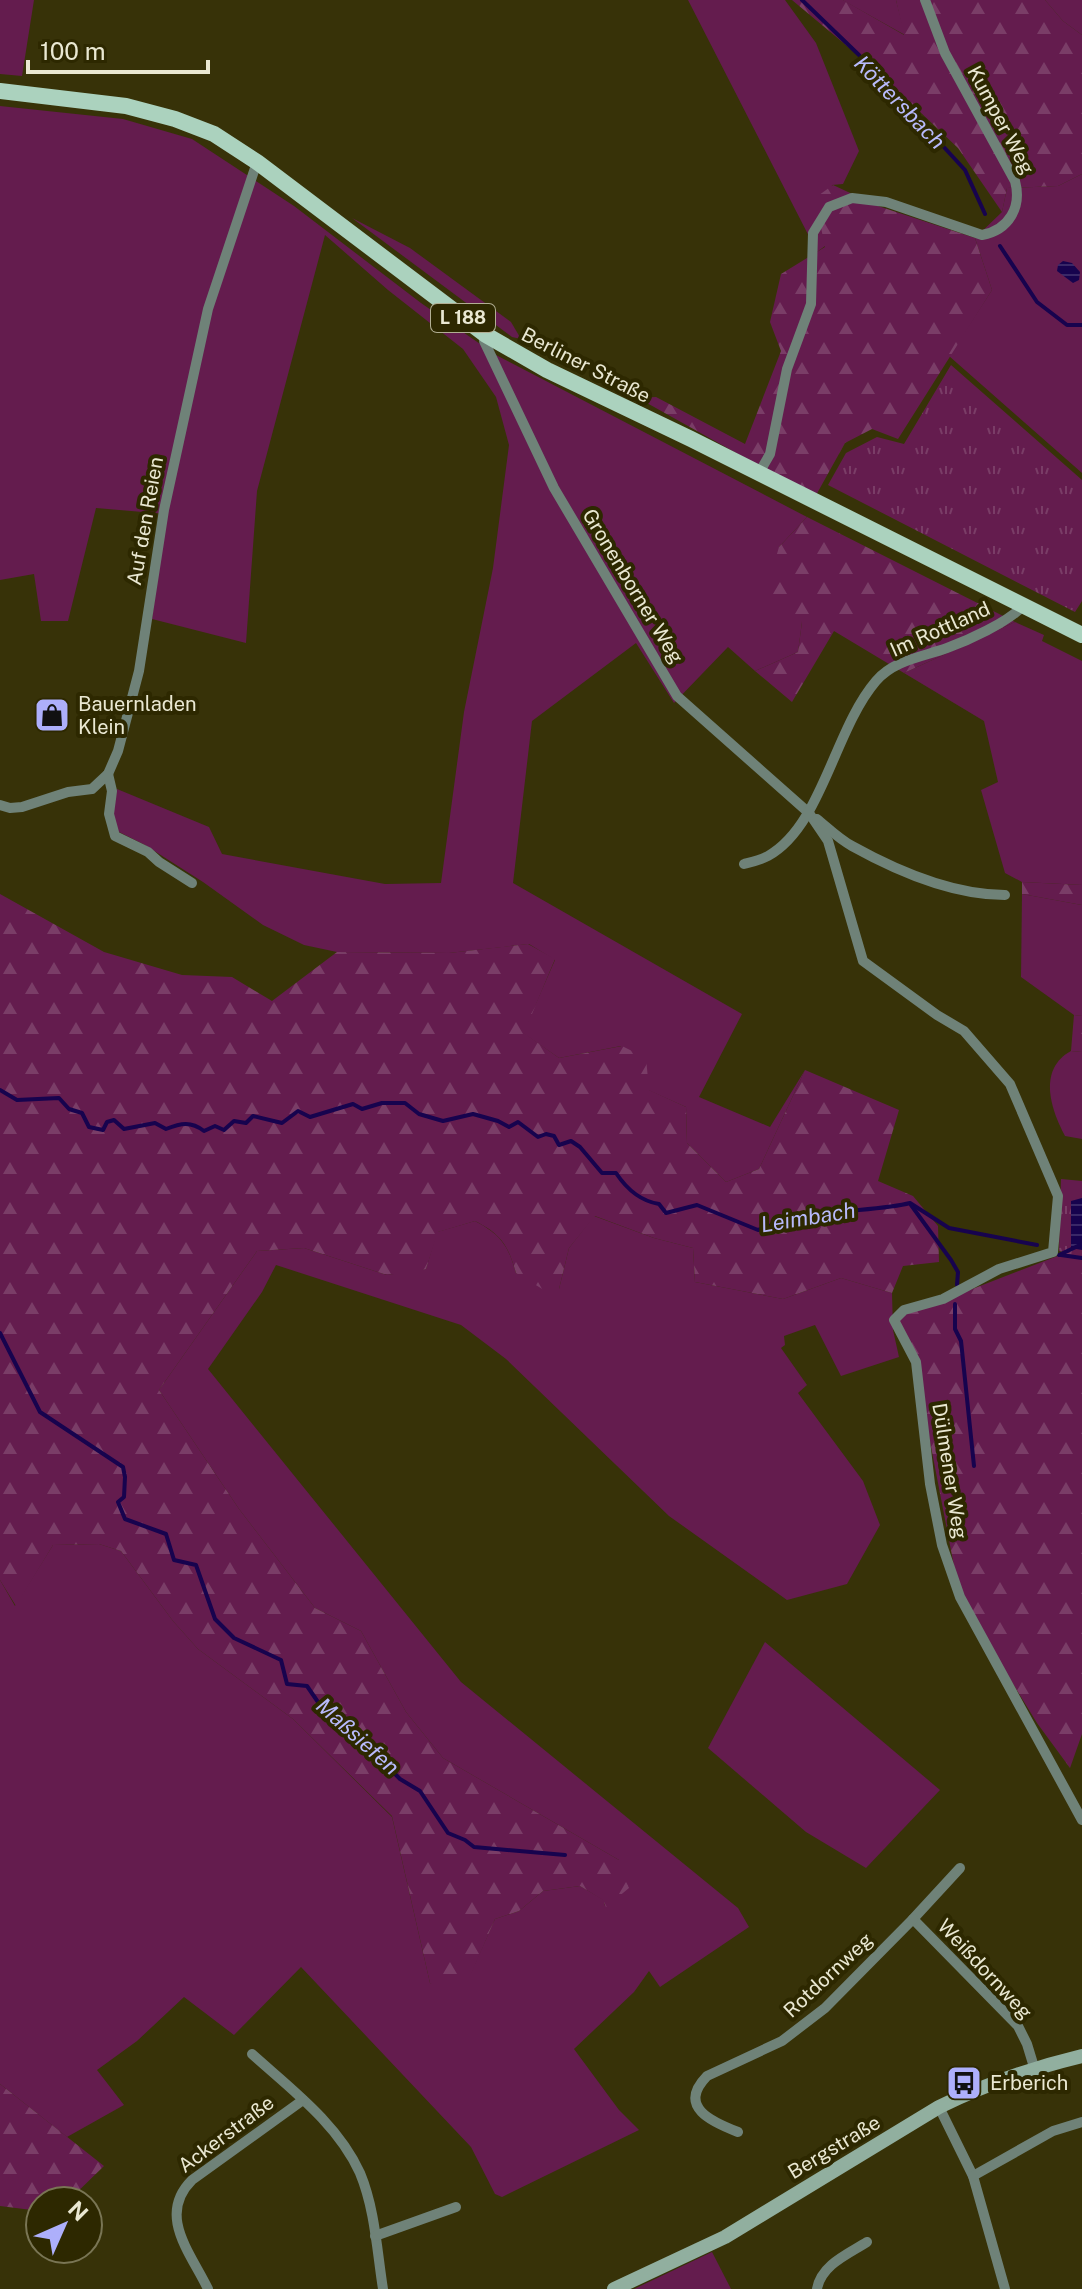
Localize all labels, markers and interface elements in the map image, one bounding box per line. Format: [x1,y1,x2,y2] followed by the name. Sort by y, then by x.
[28,24,208,74] scale bar
[40,37,106,65] text: 100 m
[849,50,951,154] water label: Köttersbach
[962,62,1040,178] street label: Kumper Weg
[431,304,495,332] road number: L 188
[517,322,655,408] street label: Berliner Straße
[122,455,168,587] street label: Auf den Reien
[577,504,689,668] street label: Gronenborner Weg
[886,596,994,662] street label: Im Rottland
[78,692,197,739] place label: Bauernladen Klein
[33,696,71,734] shop icon: Bauernladen Klein
[759,1197,857,1237] water label: Leimbach
[927,1401,973,1541] street label: Dülmener Weg
[311,1692,405,1780] water label: Maßsiefen
[933,1914,1037,2024] street label: Weißdornweg
[779,1928,877,2022] street label: Rotdornweg
[945,2064,983,2102] bus stop icon: Erberich
[990,2071,1068,2095] place label: Erberich
[173,2090,279,2178] street label: Ackerstraße
[783,2110,885,2184] street label: Bergstraße
[24,2185,104,2265] north arrow
[63,2196,93,2226] text: N

